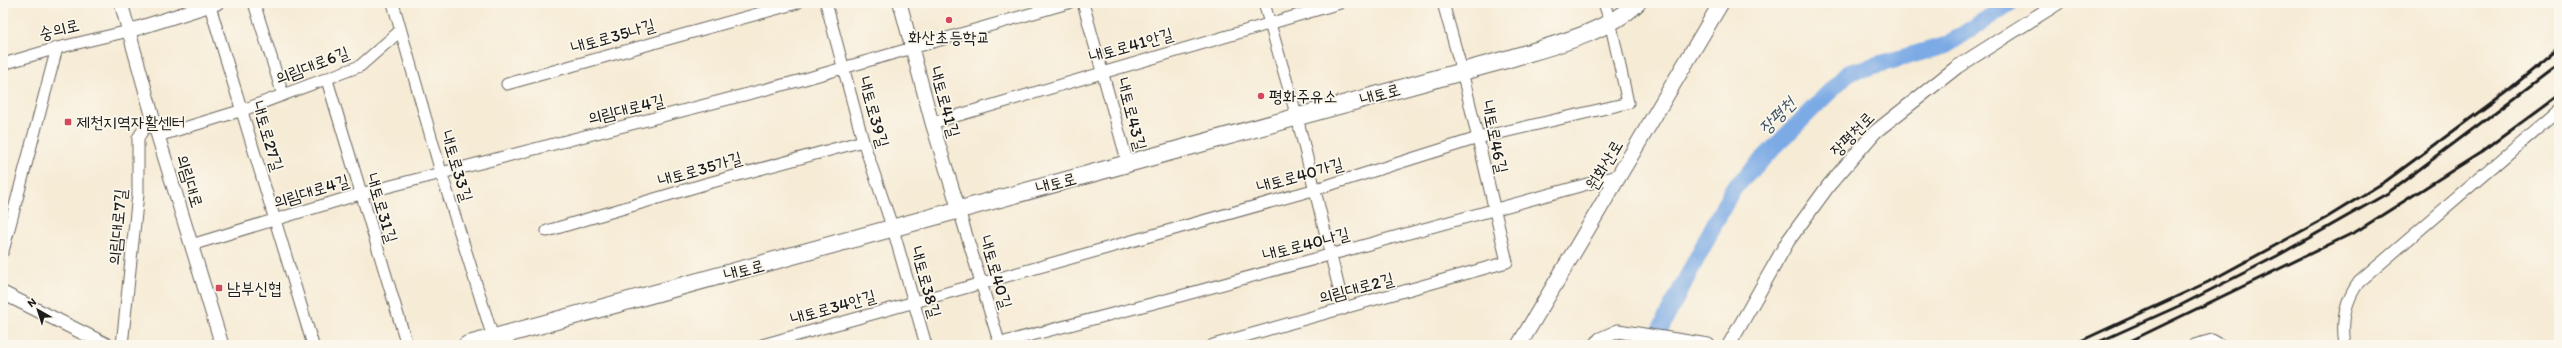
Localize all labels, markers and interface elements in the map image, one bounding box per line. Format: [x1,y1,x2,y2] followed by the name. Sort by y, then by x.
[37,14,81,44] street label: 숭의로
[569,14,658,58] street label: 내토로35나길
[944,15,954,25] marker: 화산초등학교
[1087,23,1176,67] street label: 내토로41안길
[908,27,990,47] place label: 화산초등학교
[272,42,352,88] street label: 의림대로6길
[925,64,965,140] street label: 내토로41길
[854,74,894,150] street label: 내토로39길
[1113,76,1151,153] street label: 내토로43길
[1358,79,1402,109] street label: 내토로
[1269,86,1337,106] place label: 평화주유소
[585,90,667,128] street label: 의림대로4길
[1256,91,1266,101] marker: 평화주유소
[1754,92,1801,139] water label: 장평천
[248,99,288,174] street label: 내토로27길
[1478,99,1513,176] street label: 내토로46길
[1826,107,1878,161] street label: 장평천로
[76,112,185,132] place label: 제천지역자활센터
[63,117,73,127] marker: 제천지역자활센터
[437,128,477,204] street label: 내토로33길
[1581,136,1627,194] street label: 원화산로
[656,147,745,191] street label: 내토로35가길
[172,152,208,210] street label: 의림대로
[1254,153,1346,197] street label: 내토로40가길
[1034,168,1078,198] street label: 내토로
[270,170,352,212] street label: 의림대로4길
[362,171,402,246] street label: 내토로31길
[104,188,130,266] street label: 의림대로7길
[1260,223,1352,265] street label: 내토로40나길
[975,233,1017,311] street label: 내토로40길
[906,244,946,320] street label: 내토로38길
[722,255,766,285] street label: 내토로
[1316,268,1396,308] street label: 의림대로2길
[227,278,282,298] place label: 남부신협
[214,283,224,293] marker: 남부신협
[788,285,878,329] street label: 내토로34안길
[18,290,58,330] north arrow
[25,295,39,310] text: N

